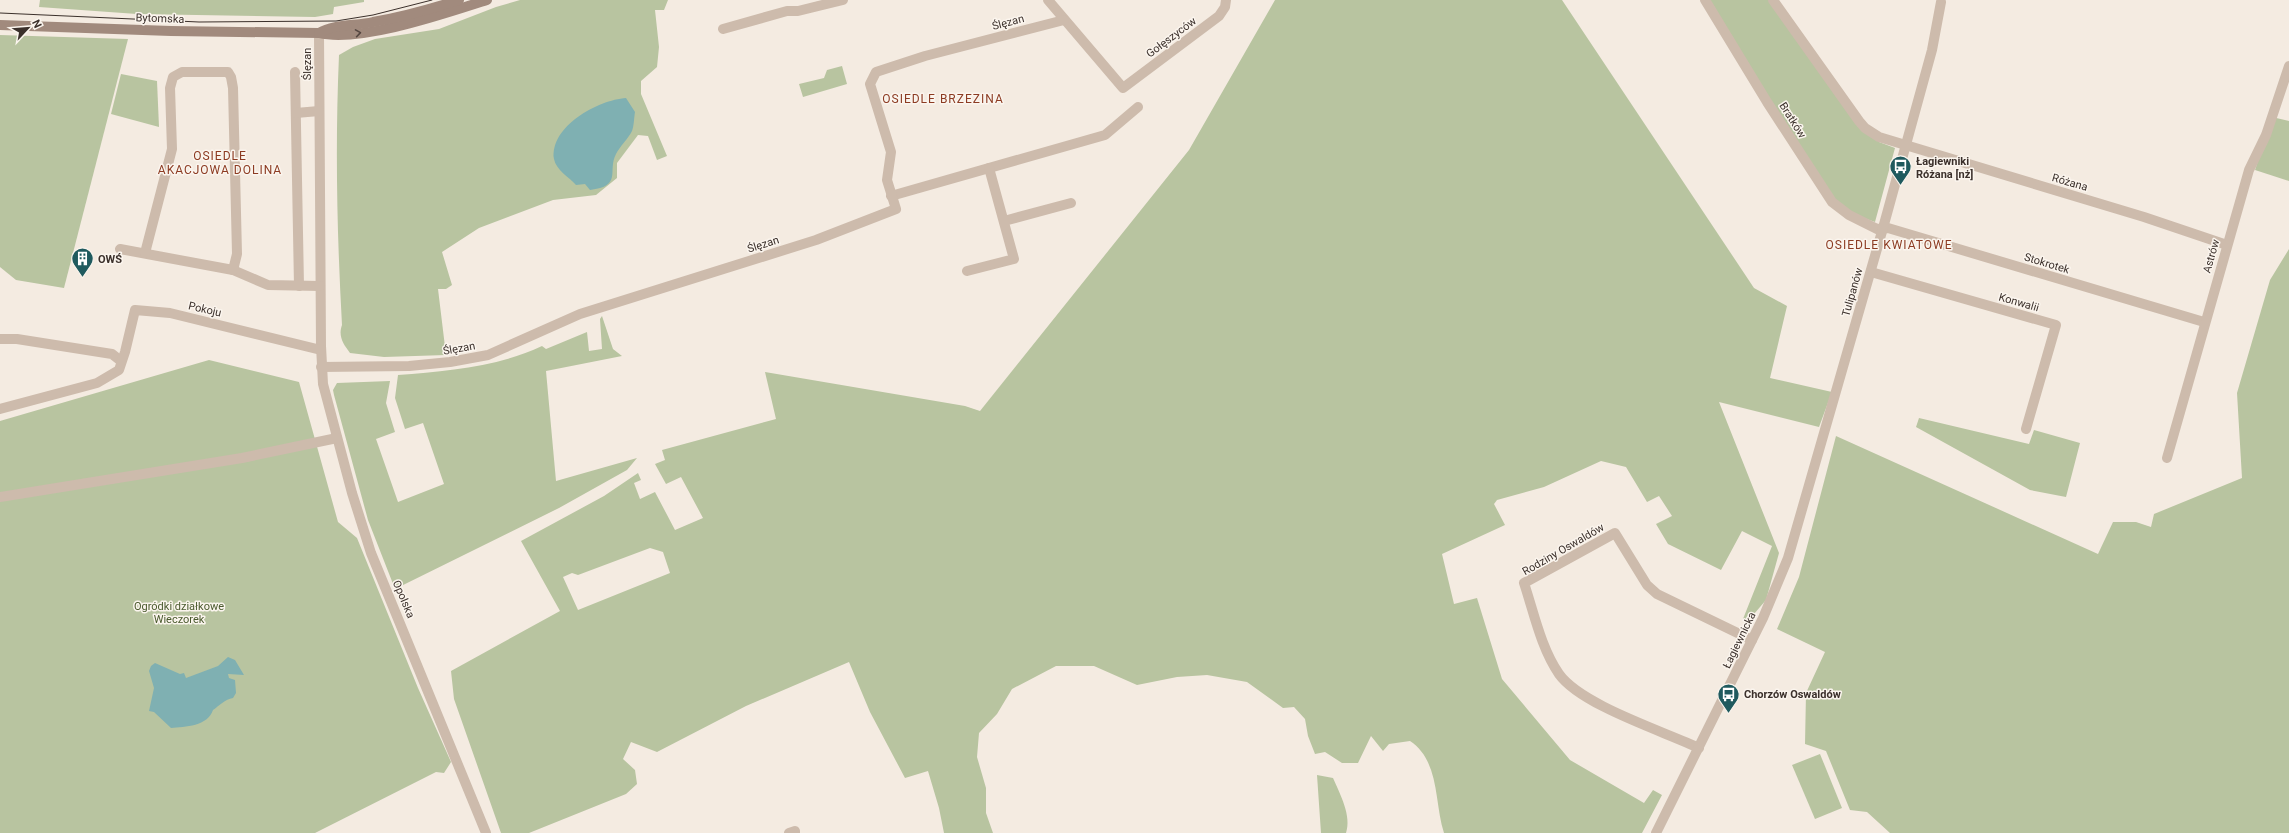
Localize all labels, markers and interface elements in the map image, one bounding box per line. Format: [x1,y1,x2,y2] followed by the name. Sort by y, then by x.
[8,8,48,48] north arrow
[135,11,185,26] street label: Bytomska
[991,12,1026,33] street label: Ślęzan
[1144,14,1199,60] street label: Gołęszyców
[29,17,44,30] text: N
[355,29,361,38] one-way arrow
[301,48,314,80] street label: Ślęzan
[882,92,1004,106] district label: OSIEDLE BRZEZINA
[1776,100,1809,141] street label: Bratków
[158,149,282,177] district label: OSIEDLE AKACJOWA DOLINA
[1888,154,1914,187] bus stop icon: Łagiewniki Różana [nż]
[1916,155,1973,181] place label: Łagiewniki Różana [nż]
[2051,171,2089,194] street label: Różana
[746,233,781,256] street label: Ślęzan
[2200,237,2223,275] street label: Astrów
[1826,238,1952,252] district label: OSIEDLE KWIATOWE
[69,246,95,279] building icon: OWŚ
[2023,250,2072,277] street label: Stokrotek
[98,253,122,266] place label: OWŚ
[1839,265,1866,318] street label: Tulipanów
[1997,291,2041,314] street label: Konwalii
[187,299,223,320] street label: Pokoju
[442,339,476,358] street label: Ślęzan
[1520,520,1607,578] street label: Rodziny Oswaldów
[390,578,417,620] street label: Opolska
[134,600,224,626] park label: Ogródki działkowe Wieczorek
[1720,610,1759,670] street label: Łagiewnicka
[1716,681,1742,714] bus stop icon: Chorzów Oswaldów
[1744,688,1841,701] place label: Chorzów Oswaldów

